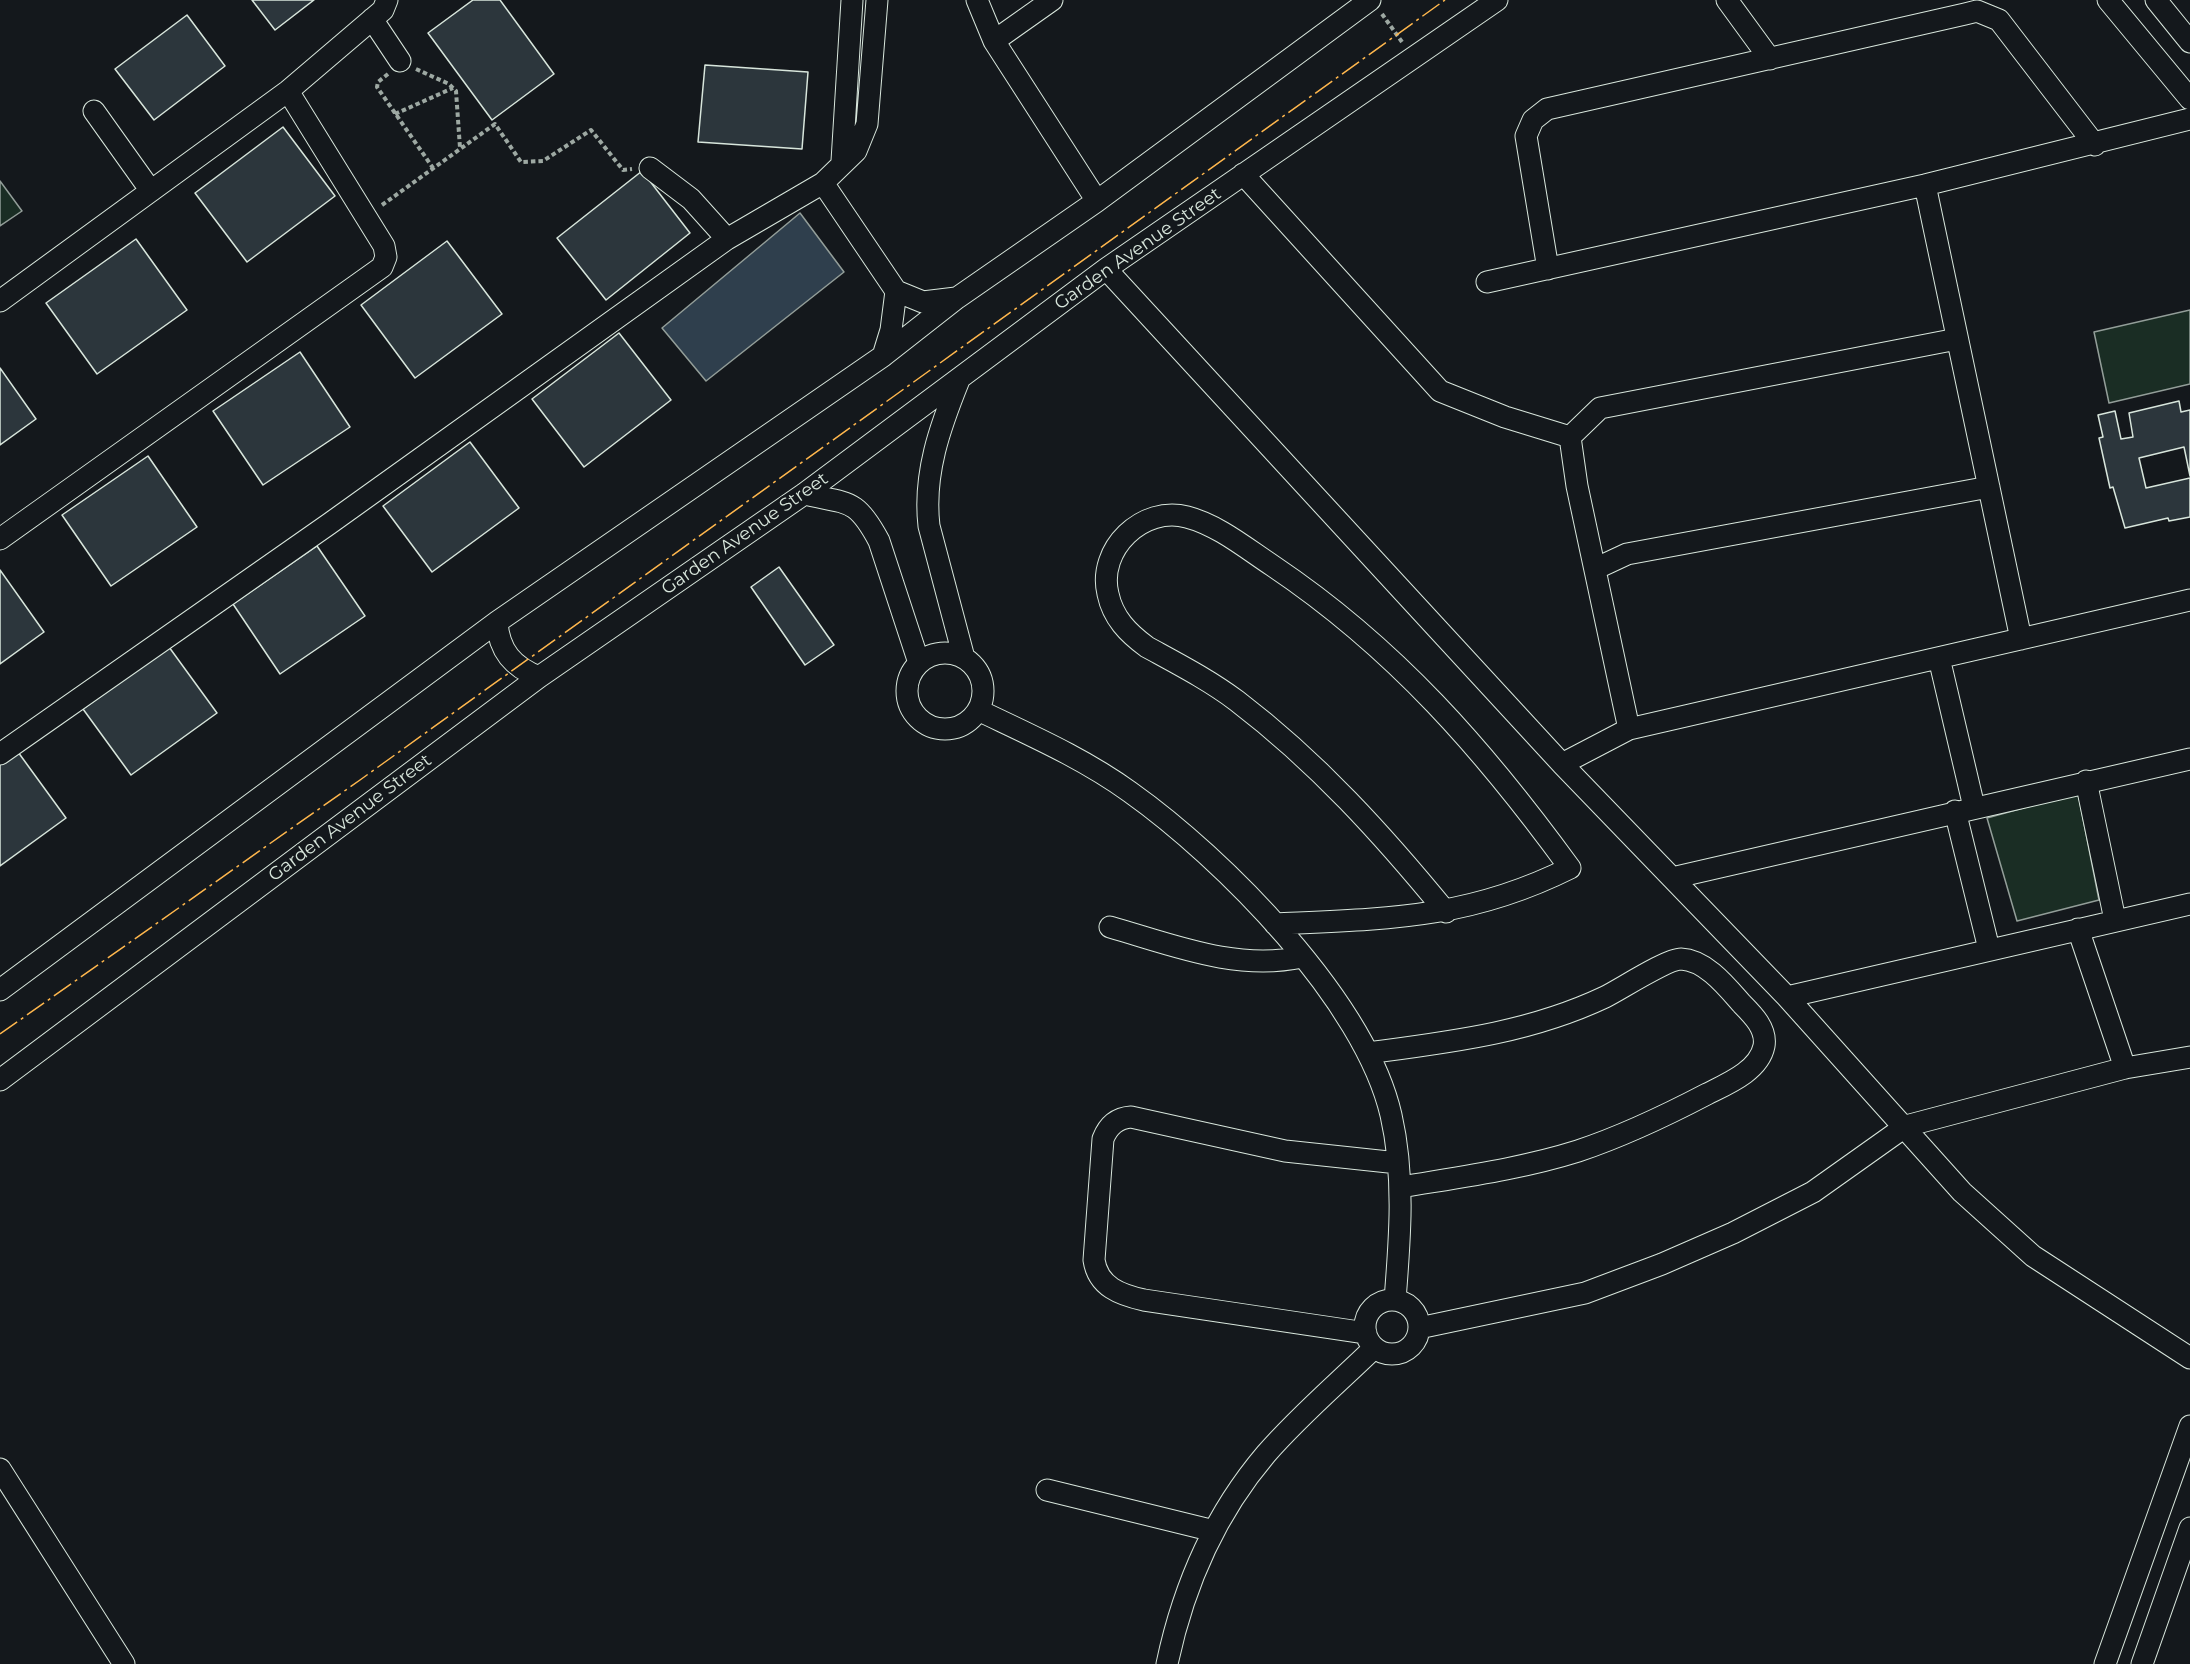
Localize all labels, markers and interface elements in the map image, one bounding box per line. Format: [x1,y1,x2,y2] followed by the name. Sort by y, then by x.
[1050,183,1226,315] street label: Garden Avenue Street
[657,468,833,600] street label: Garden Avenue Street
[264,750,436,886] street label: Garden Avenue Street

